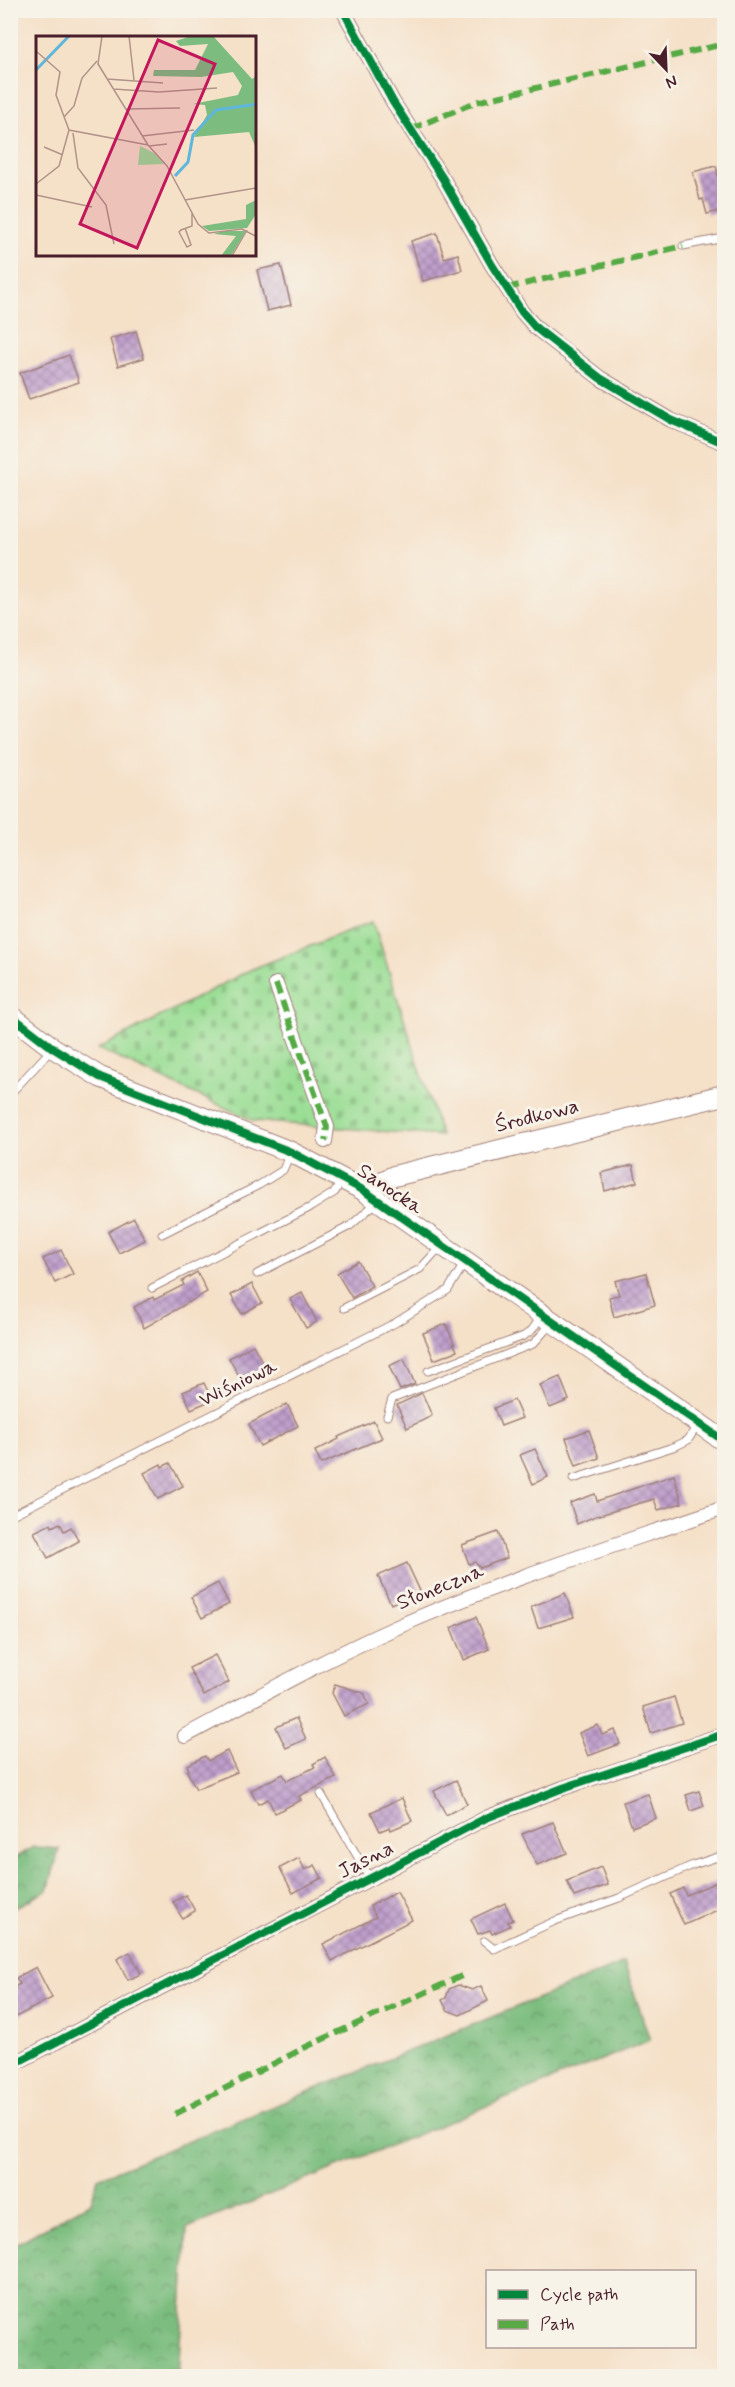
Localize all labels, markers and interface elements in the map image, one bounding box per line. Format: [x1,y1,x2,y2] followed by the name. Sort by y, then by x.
[36,36,256,256] inset map
[636,39,696,99] north arrow
[662,70,680,93] text: N
[492,1092,582,1140] street label: Środkowa
[352,1157,429,1221] street label: Sanocka
[194,1352,282,1414] street label: Wiśniowa
[392,1557,488,1617] street label: Słoneczna
[333,1834,399,1886] street label: Jasna
[486,2270,696,2348] legend
[540,2283,618,2307] text: Cycle path
[540,2313,575,2337] text: Path

